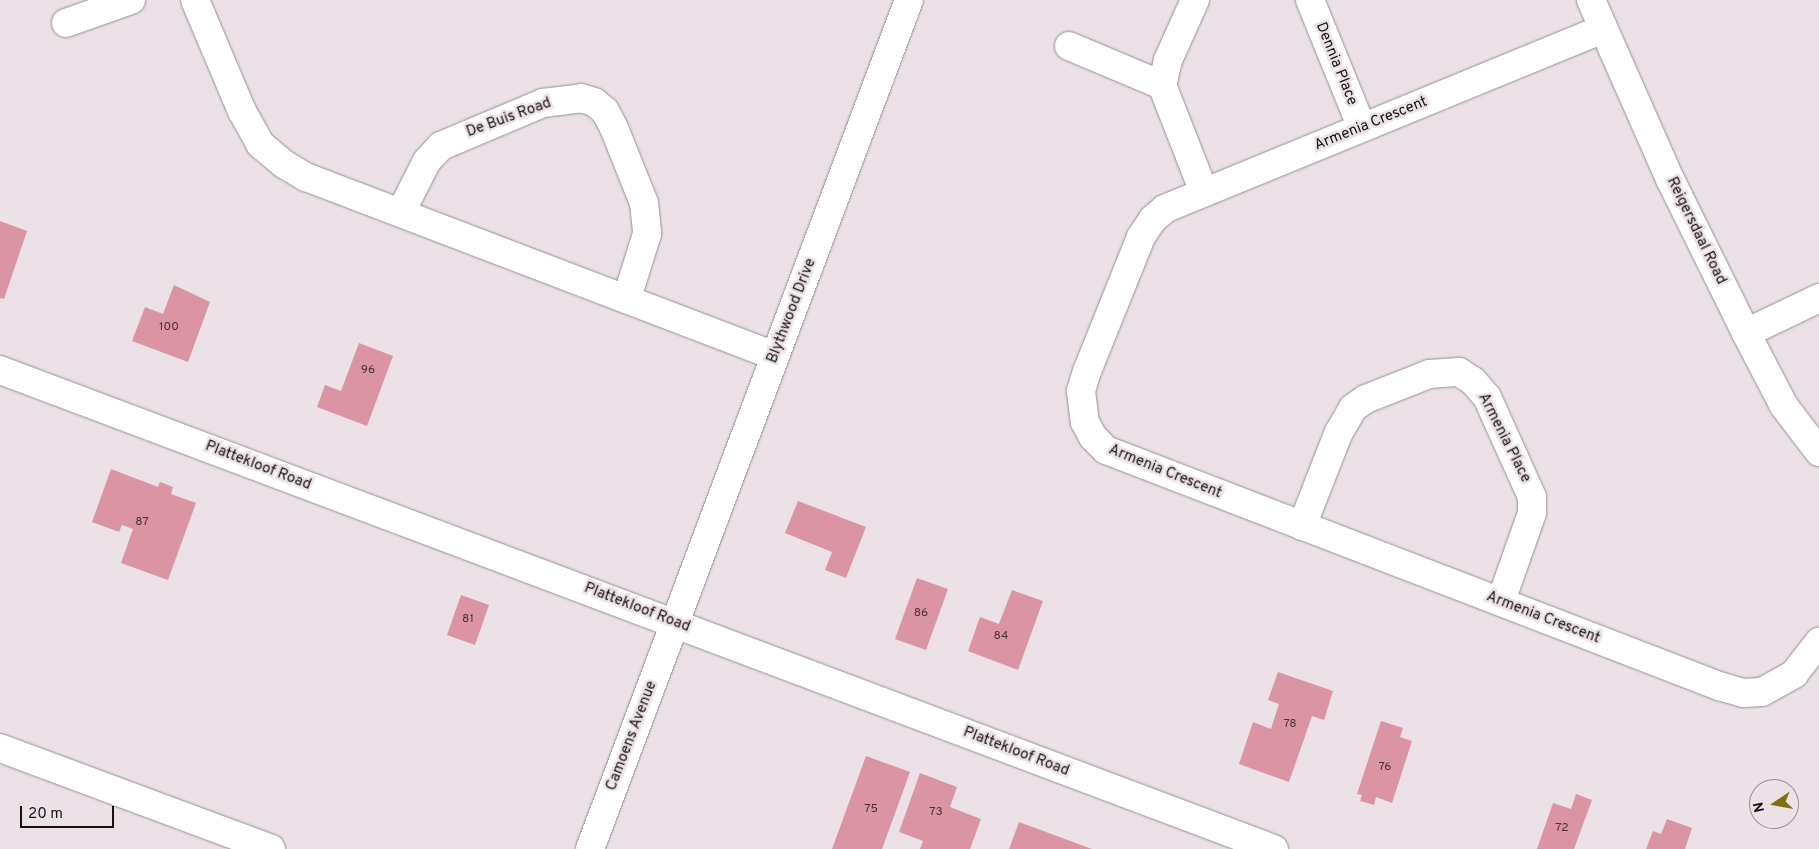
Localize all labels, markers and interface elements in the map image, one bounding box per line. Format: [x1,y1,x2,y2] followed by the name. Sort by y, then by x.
[1311,20,1361,108] street label: Dennia Place
[1312,93,1430,155] street label: Armenia Crescent
[464,94,554,142] street label: De Buis Road
[1662,174,1730,288] street label: Reigersdaal Road
[764,256,820,366] street label: Blythwood Drive
[159,321,179,335] house number: 100
[361,364,375,378] house number: 96
[1474,390,1534,486] street label: Armenia Place
[202,438,314,494] street label: Plattekloof Road
[1106,441,1224,503] street label: Armenia Crescent
[135,516,149,530] house number: 87
[581,580,693,636] street label: Plattekloof Road
[1484,588,1602,648] street label: Armenia Crescent
[914,607,928,621] house number: 86
[462,613,474,627] house number: 81
[994,630,1008,644] house number: 84
[603,678,661,794] street label: Camoens Avenue
[1283,718,1297,732] house number: 78
[960,724,1072,780] street label: Plattekloof Road
[1379,761,1391,775] house number: 76
[1749,779,1799,829] north arrow
[22,796,116,828] scale bar
[1750,800,1769,814] text: N
[864,803,878,817] house number: 75
[28,805,63,824] text: 20 m
[929,806,943,820] house number: 73
[1555,822,1569,836] house number: 72

